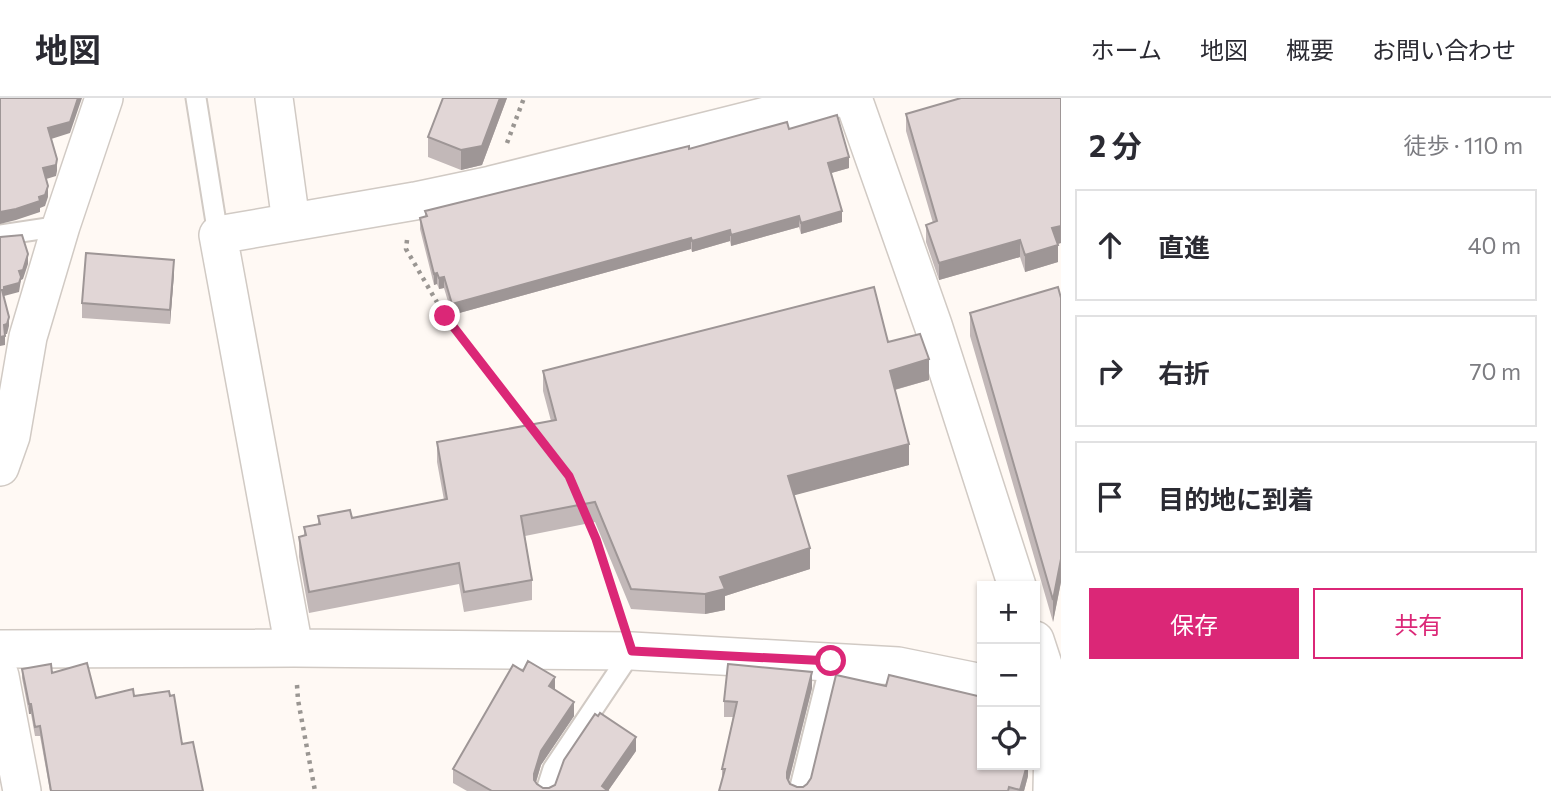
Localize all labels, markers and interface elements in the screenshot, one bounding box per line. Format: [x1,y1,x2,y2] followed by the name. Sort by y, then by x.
[35,28,101,69] text: 地図
[1091,35,1162,64] text: ホーム
[1200,35,1248,64] text: 地図
[1286,35,1334,64] text: 概要
[1372,35,1516,64] text: お問い合わせ
[1089,126,1142,163] text: 2 分
[1404,131,1523,159] text: 徒歩 · 110 m
[1091,226,1129,264] icon: ahead
[1158,231,1210,262] text: 直進
[1468,231,1521,259] text: 40 m
[429,300,460,331] route end
[1091,352,1129,390] icon: right
[1158,357,1210,388] text: 右折
[1469,357,1521,385] text: 70 m
[1091,478,1129,516] icon: arrive
[1158,483,1314,514] text: 目的地に到着
[977,581,1040,770] map controls
[977,581,1040,644] button: +
[1089,588,1299,659] button: 保存
[1313,588,1523,659] button: 共有
[977,644,1040,707] button: −
[815,645,846,676] route start
[977,707,1040,770] button: locate

